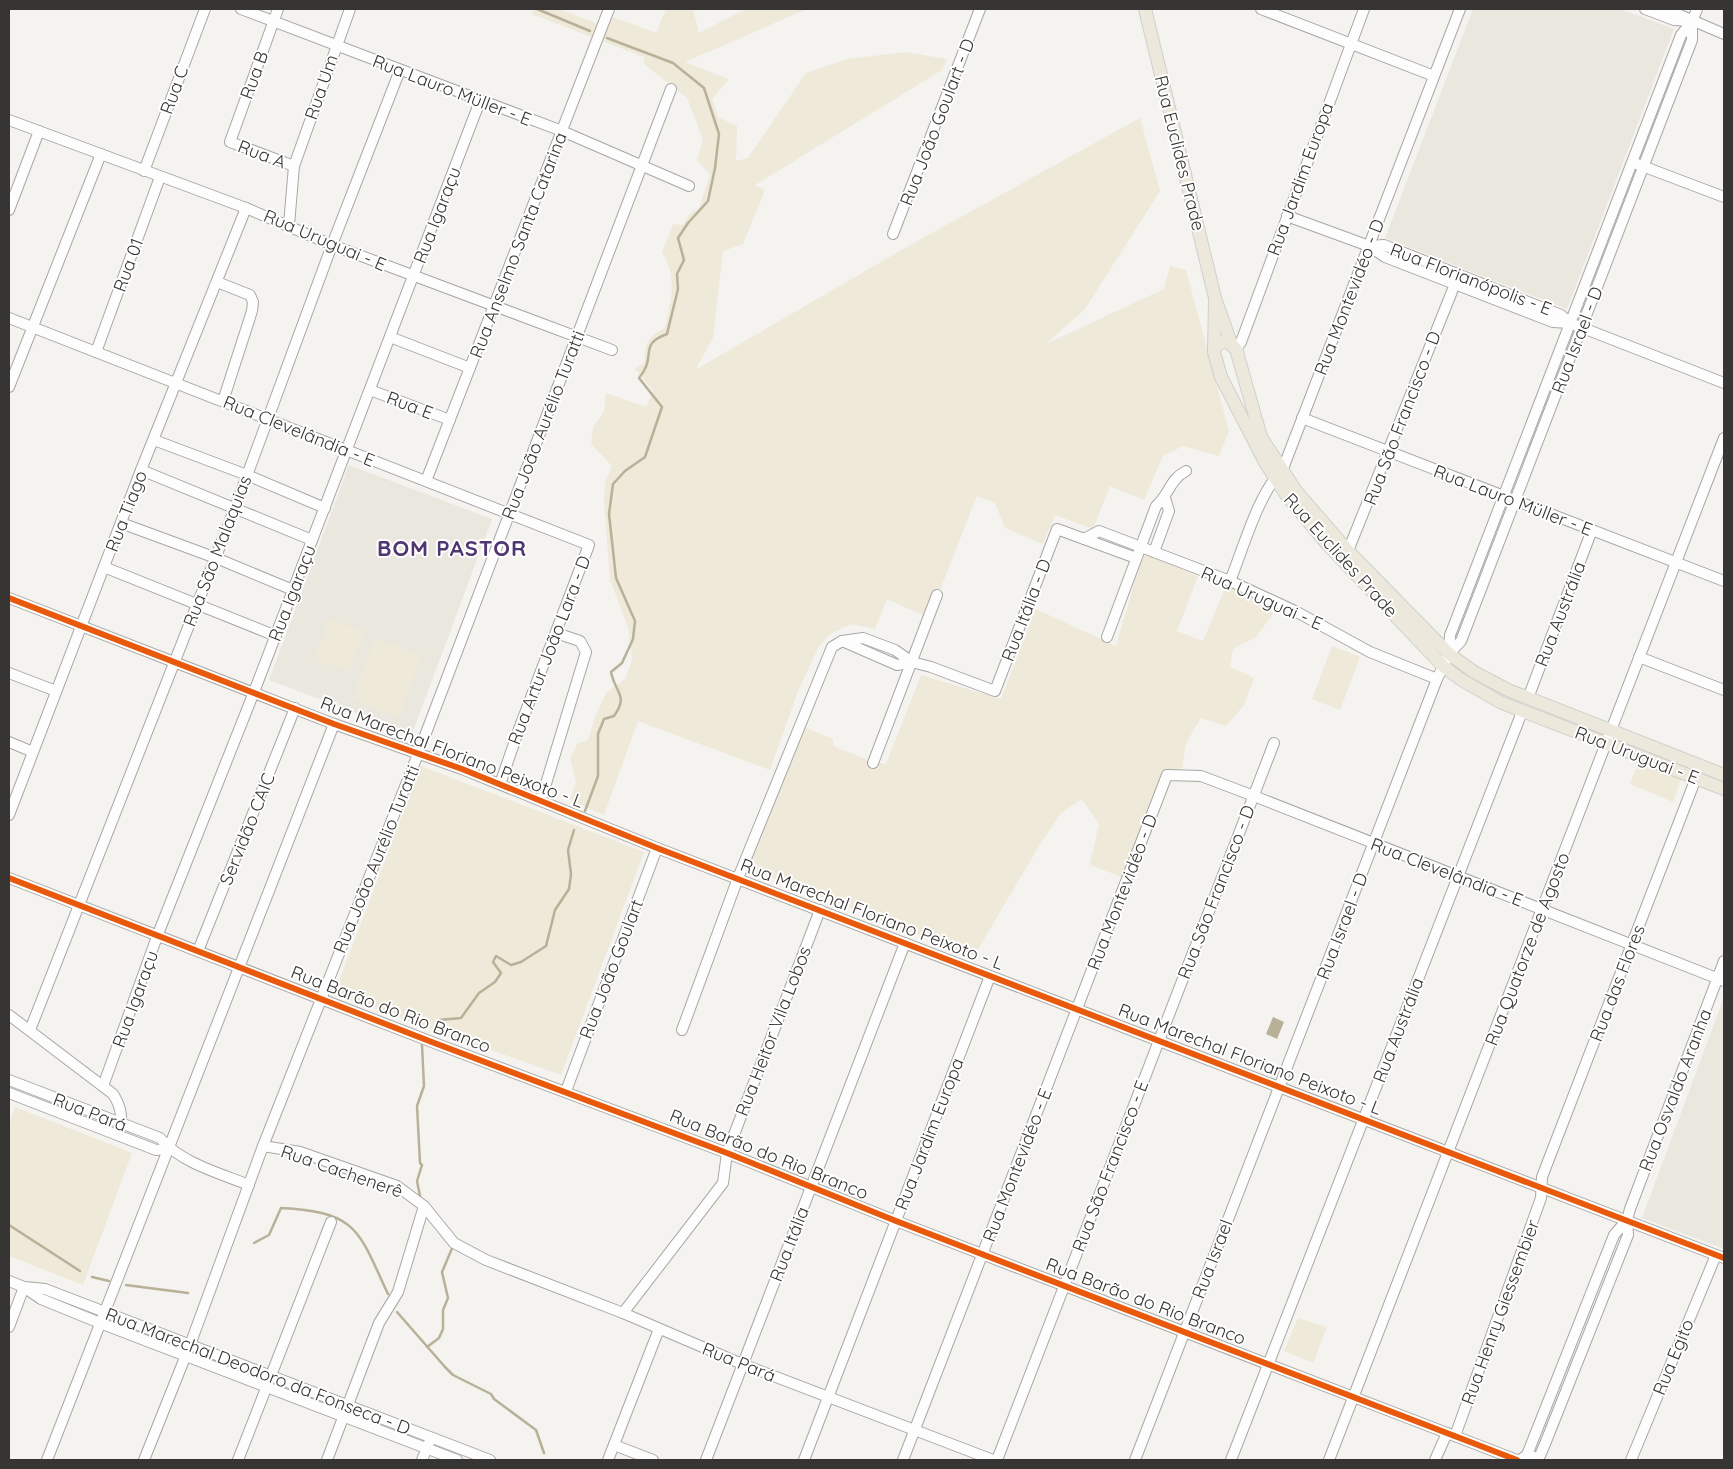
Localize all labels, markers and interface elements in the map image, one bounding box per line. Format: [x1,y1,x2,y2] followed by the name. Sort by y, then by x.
[894,35,980,209] street label: Rua João Goulart - D
[235,48,273,102] street label: Rua B
[369,49,535,131] street label: Rua Lauro Müller - E
[299,51,343,123] street label: Rua Um
[155,62,193,117] street label: Rua C
[1150,73,1210,233] street label: Rua Euclides Prade
[1262,99,1338,259] street label: Rua Jardim Europa
[464,129,572,361] street label: Rua Anselmo Santa Catarina
[235,134,290,174] street label: Rua A
[408,163,466,267] street label: Rua Igaraçu
[260,204,390,276] street label: Rua Uruguai - E
[1309,216,1389,378] street label: Rua Montevidéo - D
[108,235,148,295] street label: Rua 01
[1387,238,1555,320] street label: Rua Florianópolis - E
[1546,283,1608,397] street label: Rua Israel - D
[496,327,590,523] street label: Rua João Aurélio Turatti
[1358,328,1446,508] street label: Rua São Francisco - D
[383,386,437,424] street label: Rua E
[220,390,378,472] street label: Rua Clevelândia - E
[1430,459,1596,541] street label: Rua Lauro Müller - E
[100,467,152,555] street label: Rua Tiago
[178,472,256,630] street label: Rua São Malaquias
[1279,488,1403,622] street label: Rua Euclides Prade
[377,534,527,562] district label: BOM PASTOR
[263,541,321,645] street label: Rua Igaraçu
[502,552,596,748] street label: Rua Artur João Lara - D
[996,555,1056,665] street label: Rua Itália - D
[1529,558,1591,670] street label: Rua Austrália
[1198,561,1326,635] street label: Rua Uruguai - E
[317,691,587,813] street label: Rua Marechal Floriano Peixoto - L
[1572,721,1702,789] street label: Rua Uruguai - E
[328,762,424,956] street label: Rua João Aurélio Turatti
[214,769,280,888] street label: Servidão CAIC
[1172,802,1260,982] street label: Rua São Francisco - D
[1082,811,1162,973] street label: Rua Montevidéo - D
[1367,832,1527,912] street label: Rua Clevelândia - E
[1480,849,1574,1049] street label: Rua Quatorze de Agosto
[737,853,1007,975] street label: Rua Marechal Floriano Peixoto - L
[1311,869,1373,983] street label: Rua Israel - D
[574,896,648,1042] street label: Rua João Goulart
[1584,921,1650,1045] street label: Rua das Flores
[730,943,816,1119] street label: Rua Heitor Vila Lobos
[107,947,163,1051] street label: Rua Igaraçu
[288,960,494,1058] street label: Rua Barão do Rio Branco
[1367,974,1429,1086] street label: Rua Austrália
[1115,998,1385,1120] street label: Rua Marechal Floriano Peixoto - L
[1633,1006,1717,1174] street label: Rua Osvaldo Aranha
[889,1055,969,1213] street label: Rua Jardim Europa
[1067,1077,1153,1255] street label: Rua São Francisco - E
[977,1085,1057,1245] street label: Rua Montevidéo - E
[50,1087,130,1137] street label: Rua Pará
[666,1104,872,1204] street label: Rua Barão do Rio Branco
[278,1139,406,1203] street label: Rua Cachenerê
[764,1203,814,1285] street label: Rua Itália
[1186,1216,1238,1302] street label: Rua Israel
[1456,1216,1544,1408] street label: Rua Henry Giessembier
[1043,1252,1249,1350] street label: Rua Barão do Rio Branco
[102,1302,414,1440] street label: Rua Marechal Deodoro da Fonseca - D
[1647,1316,1699,1398] street label: Rua Egito
[699,1337,779,1387] street label: Rua Pará

